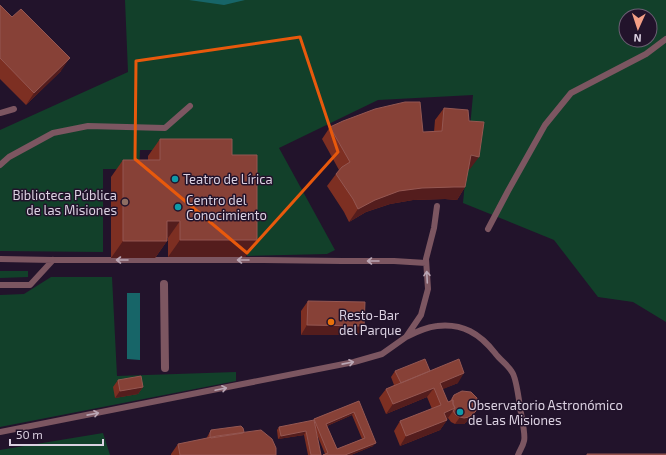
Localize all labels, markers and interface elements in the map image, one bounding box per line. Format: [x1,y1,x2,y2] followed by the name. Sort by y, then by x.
[618,8,658,48] north arrow
[633,32,642,45] text: N
[183,171,273,187] place label: Teatro de Lírica
[170,174,180,184] marker: Teatro de Lírica
[12,187,117,218] place label: Biblioteca Pública de las Misiones
[186,192,267,223] place label: Centro del Conocimiento
[120,197,130,207] marker: Biblioteca Pública de las Misiones
[173,202,183,212] marker: Centro del Conocimiento
[116,256,129,264] one-way arrow
[237,256,250,264] one-way arrow
[367,257,380,265] one-way arrow
[423,271,430,284] one-way arrow
[339,307,402,338] place label: Resto-Bar del Parque
[326,317,336,327] marker: Resto-Bar del Parque
[341,359,354,367] one-way arrow
[214,384,227,392] one-way arrow
[468,397,623,428] place label: Observatorio Astronómico de Las Misiones
[455,407,465,417] marker: Observatorio Astronómico de Las Misiones
[86,410,99,418] one-way arrow
[10,421,103,447] scale bar
[16,427,43,441] text: 50 m

